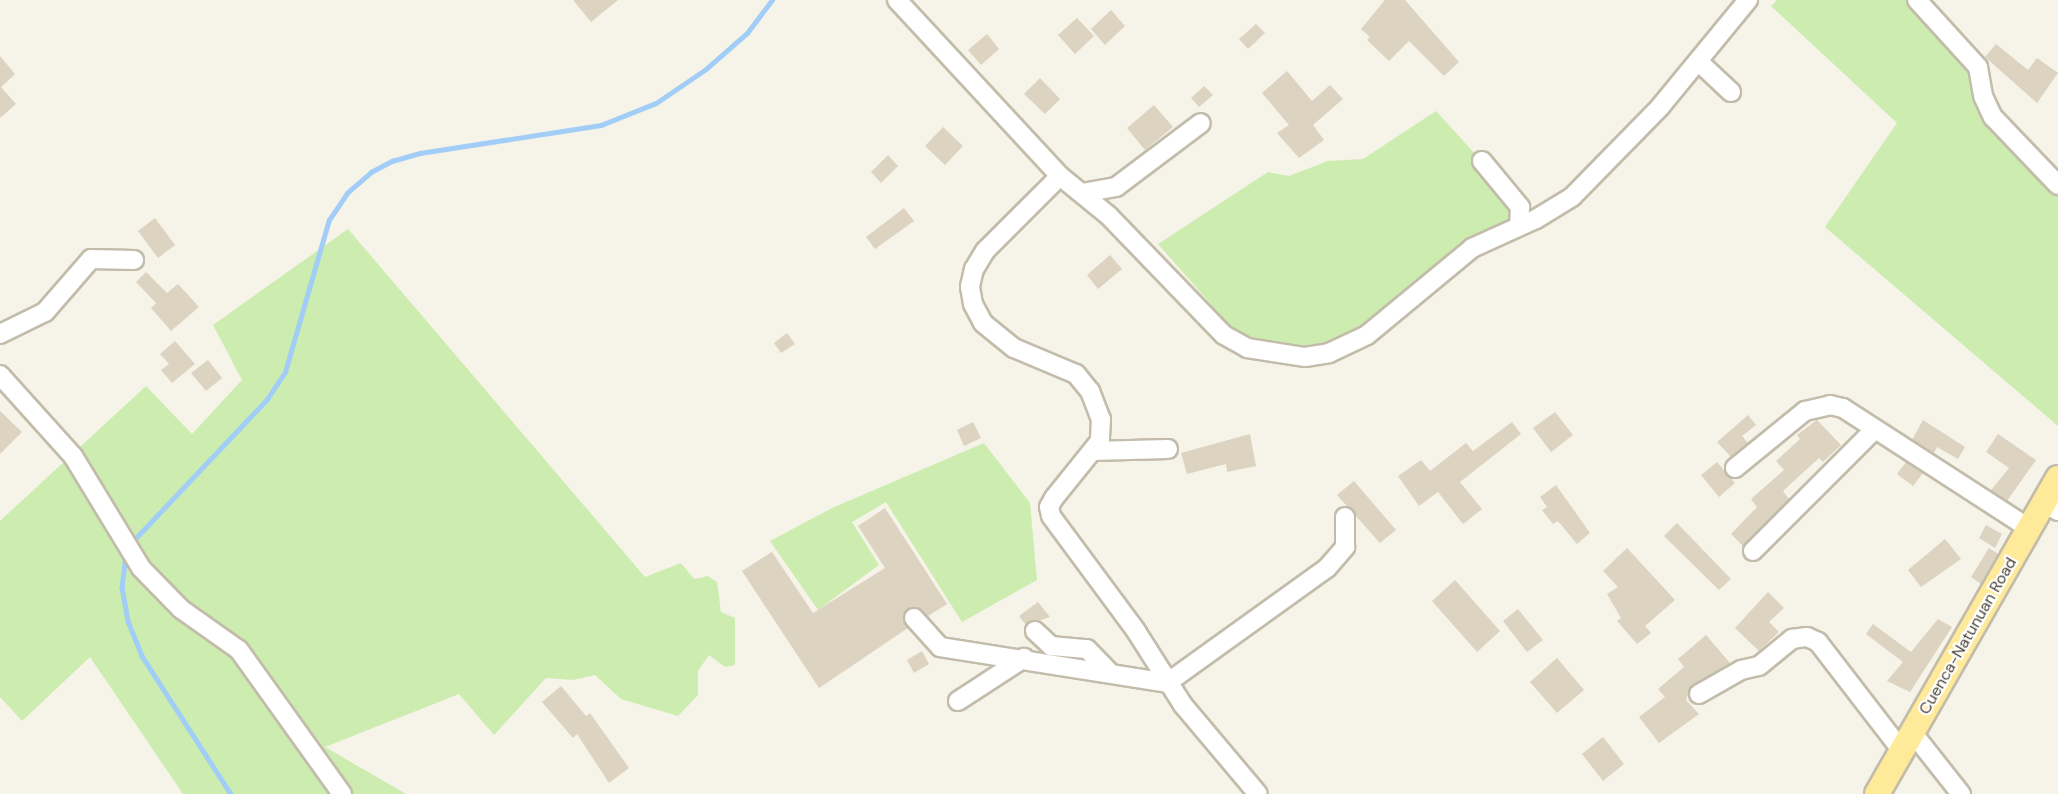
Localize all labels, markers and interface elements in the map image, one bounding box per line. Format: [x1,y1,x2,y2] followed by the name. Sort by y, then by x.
[1915,554,2021,718] street label: Cuenca-Natunuan Road

